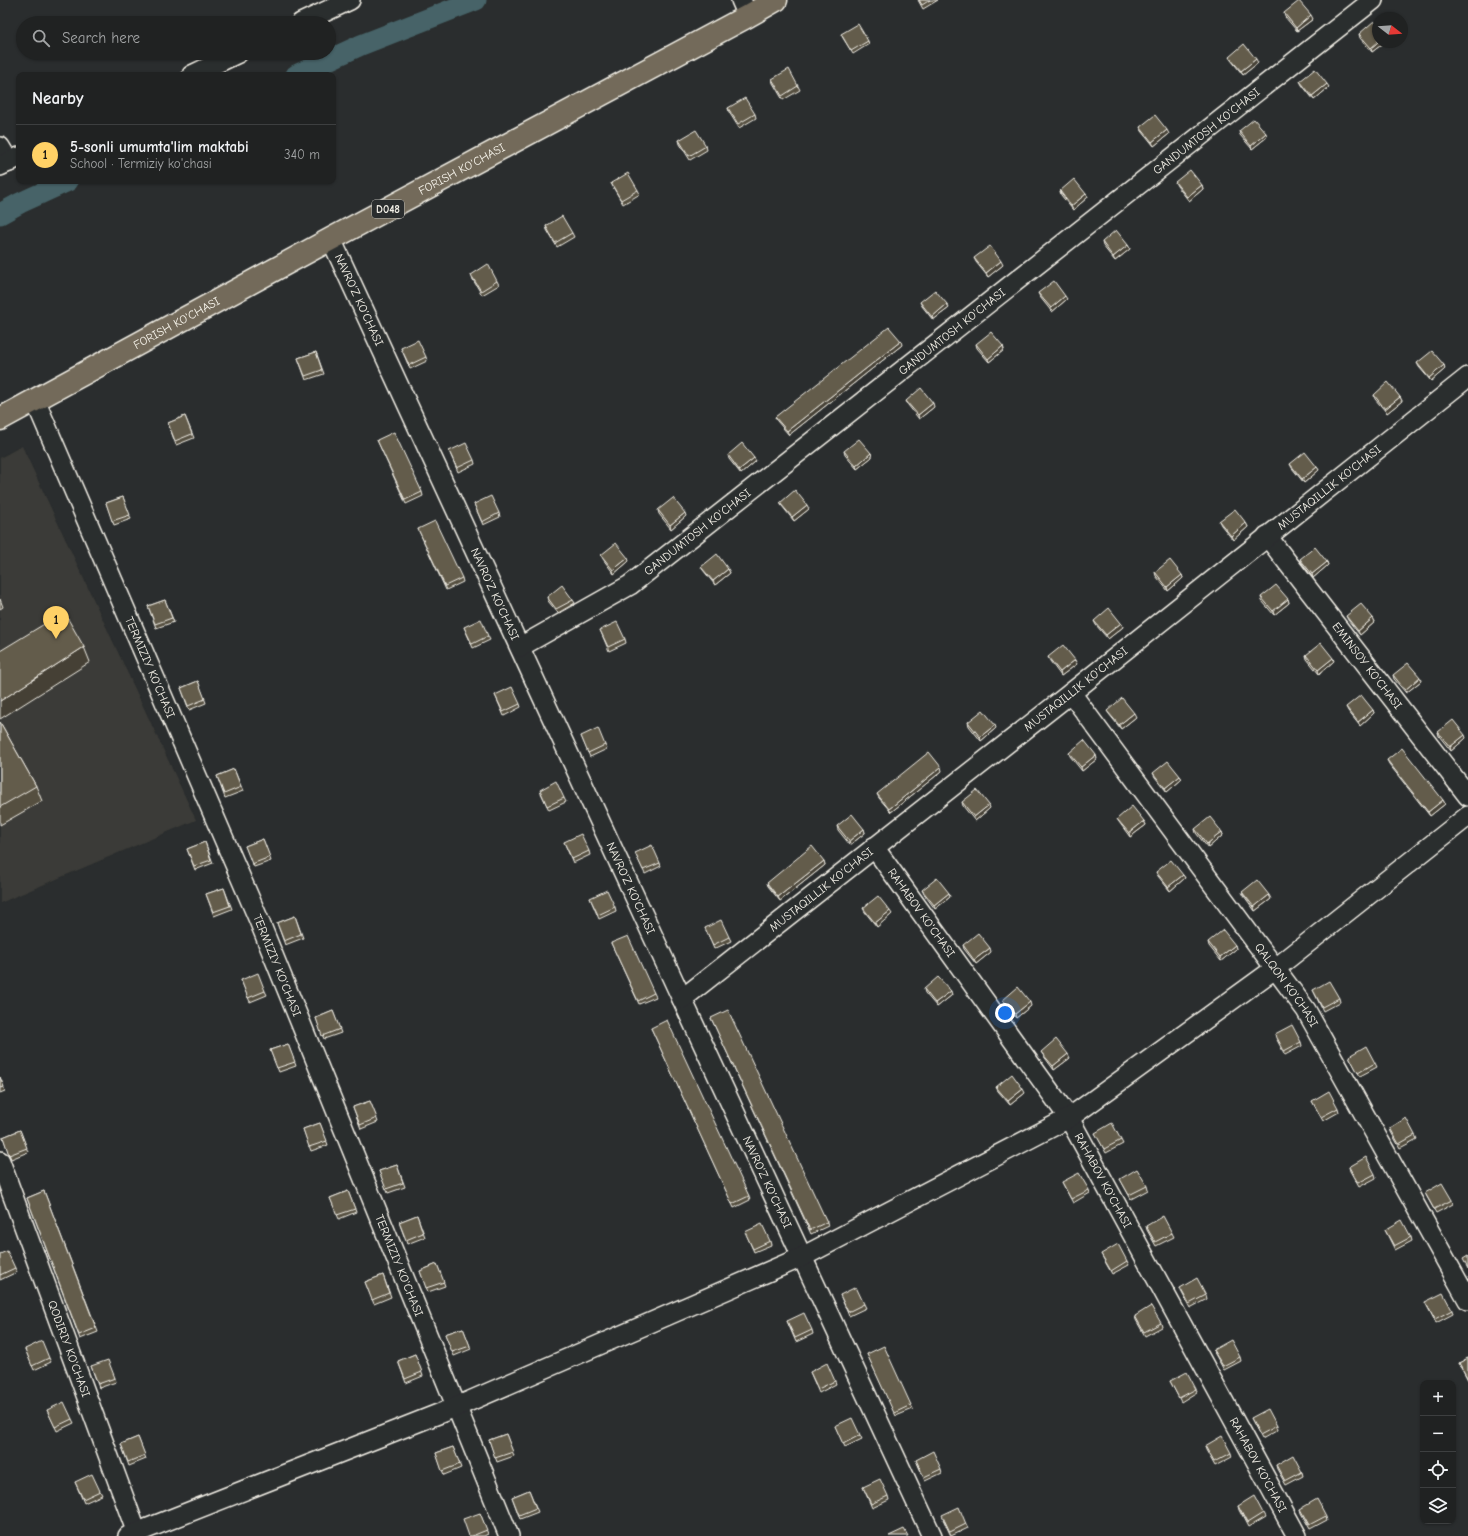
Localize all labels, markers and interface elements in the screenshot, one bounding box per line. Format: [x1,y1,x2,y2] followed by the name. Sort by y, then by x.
[1372,12,1408,48] north arrow
[16,16,336,60] search box
[30,27,52,49] icon: search
[62,29,140,47] text: Search here
[1150,85,1263,177] street label: GANDUMTOSH KO'CHASI
[32,89,83,108] text: Nearby
[70,138,249,156] text: 5-sonli umumta'lim maktabi
[416,140,508,198] street label: FORISH KO'CHASI
[42,147,48,162] text: 1
[284,147,320,162] text: 340 m
[70,156,212,171] text: School · Termiziy ko'chasi
[372,200,404,218] road number: D048
[332,252,386,348] street label: NAVRO'Z KO'CHASI
[896,285,1008,378] street label: GANDUMTOSH KO'CHASI
[131,294,222,352] street label: FORISH KO'CHASI
[1275,442,1384,533] street label: MUSTAQILLIK KO'CHASI
[641,485,754,578] street label: GANDUMTOSH KO'CHASI
[468,546,522,642] street label: NAVRO'Z KO'CHASI
[43,606,69,639] pin: 1
[122,614,178,720] street label: TERMIZIY KO'CHASI
[1329,620,1405,712] street label: EMINSOY KO'CHASI
[1021,644,1130,734] street label: MUSTAQILLIK KO'CHASI
[604,840,658,937] street label: NAVRO'Z KO'CHASI
[766,844,876,935] street label: MUSTAQILLIK KO'CHASI
[885,866,958,960] street label: RAHABOV KO'CHASI
[250,912,304,1019] street label: TERMIZIY KO'CHASI
[1252,940,1321,1030] street label: QALQON KO'CHASI
[995,1003,1015,1023] your location
[1072,1131,1135,1231] street label: RAHABOV KO'CHASI
[740,1134,795,1230] street label: NAVRO'Z KO'CHASI
[372,1212,426,1319] street label: TERMIZIY KO'CHASI
[45,1298,93,1399] street label: QODIRIY KO'CHASI
[1420,1380,1456,1524] map controls
[1420,1380,1456,1416] button: +
[1227,1415,1290,1515] street label: RAHABOV KO'CHASI
[1420,1416,1456,1452] button: −
[1420,1452,1456,1488] button: locate
[1420,1488,1456,1524] button: layers

